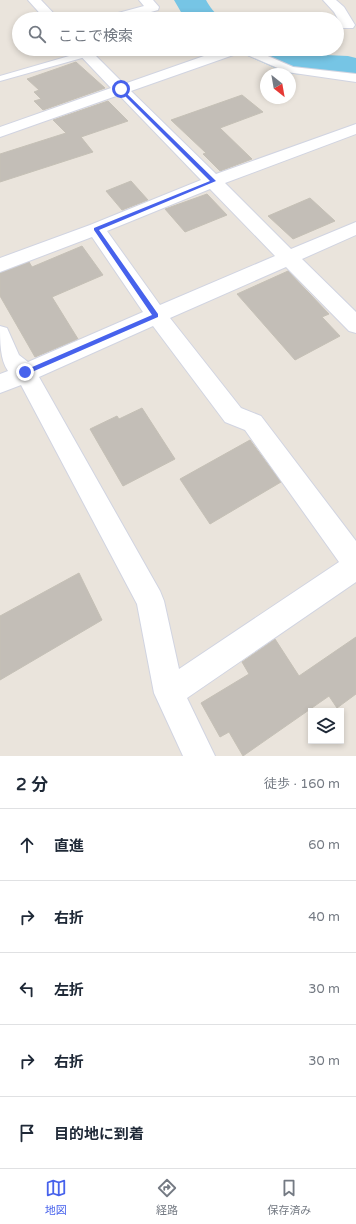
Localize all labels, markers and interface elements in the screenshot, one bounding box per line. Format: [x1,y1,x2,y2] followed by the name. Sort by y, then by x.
[12,12,344,56] search box
[26,23,48,45] icon: search
[58,27,133,45] text: ここで検索
[260,68,296,104] north arrow
[112,80,130,98] route start
[16,363,34,381] route end
[308,708,344,744] map controls
[308,708,344,744] button: layers
[16,774,48,795] text: 2 分
[264,776,340,792] text: 徒歩 · 160 m
[16,834,38,856] icon: ahead
[54,837,84,855] text: 直進
[308,837,340,853] text: 60 m
[16,906,38,928] icon: right
[54,909,84,927] text: 右折
[308,909,340,925] text: 40 m
[16,978,38,1000] icon: left
[54,981,84,999] text: 左折
[308,981,340,997] text: 30 m
[16,1050,38,1072] icon: right
[54,1053,84,1071] text: 右折
[308,1053,340,1069] text: 30 m
[16,1122,38,1144] icon: arrive
[54,1125,144,1143] text: 目的地に到着
[45,1177,67,1217] tab: 地図
[156,1177,178,1217] tab: 経路
[267,1177,311,1217] tab: 保存済み

